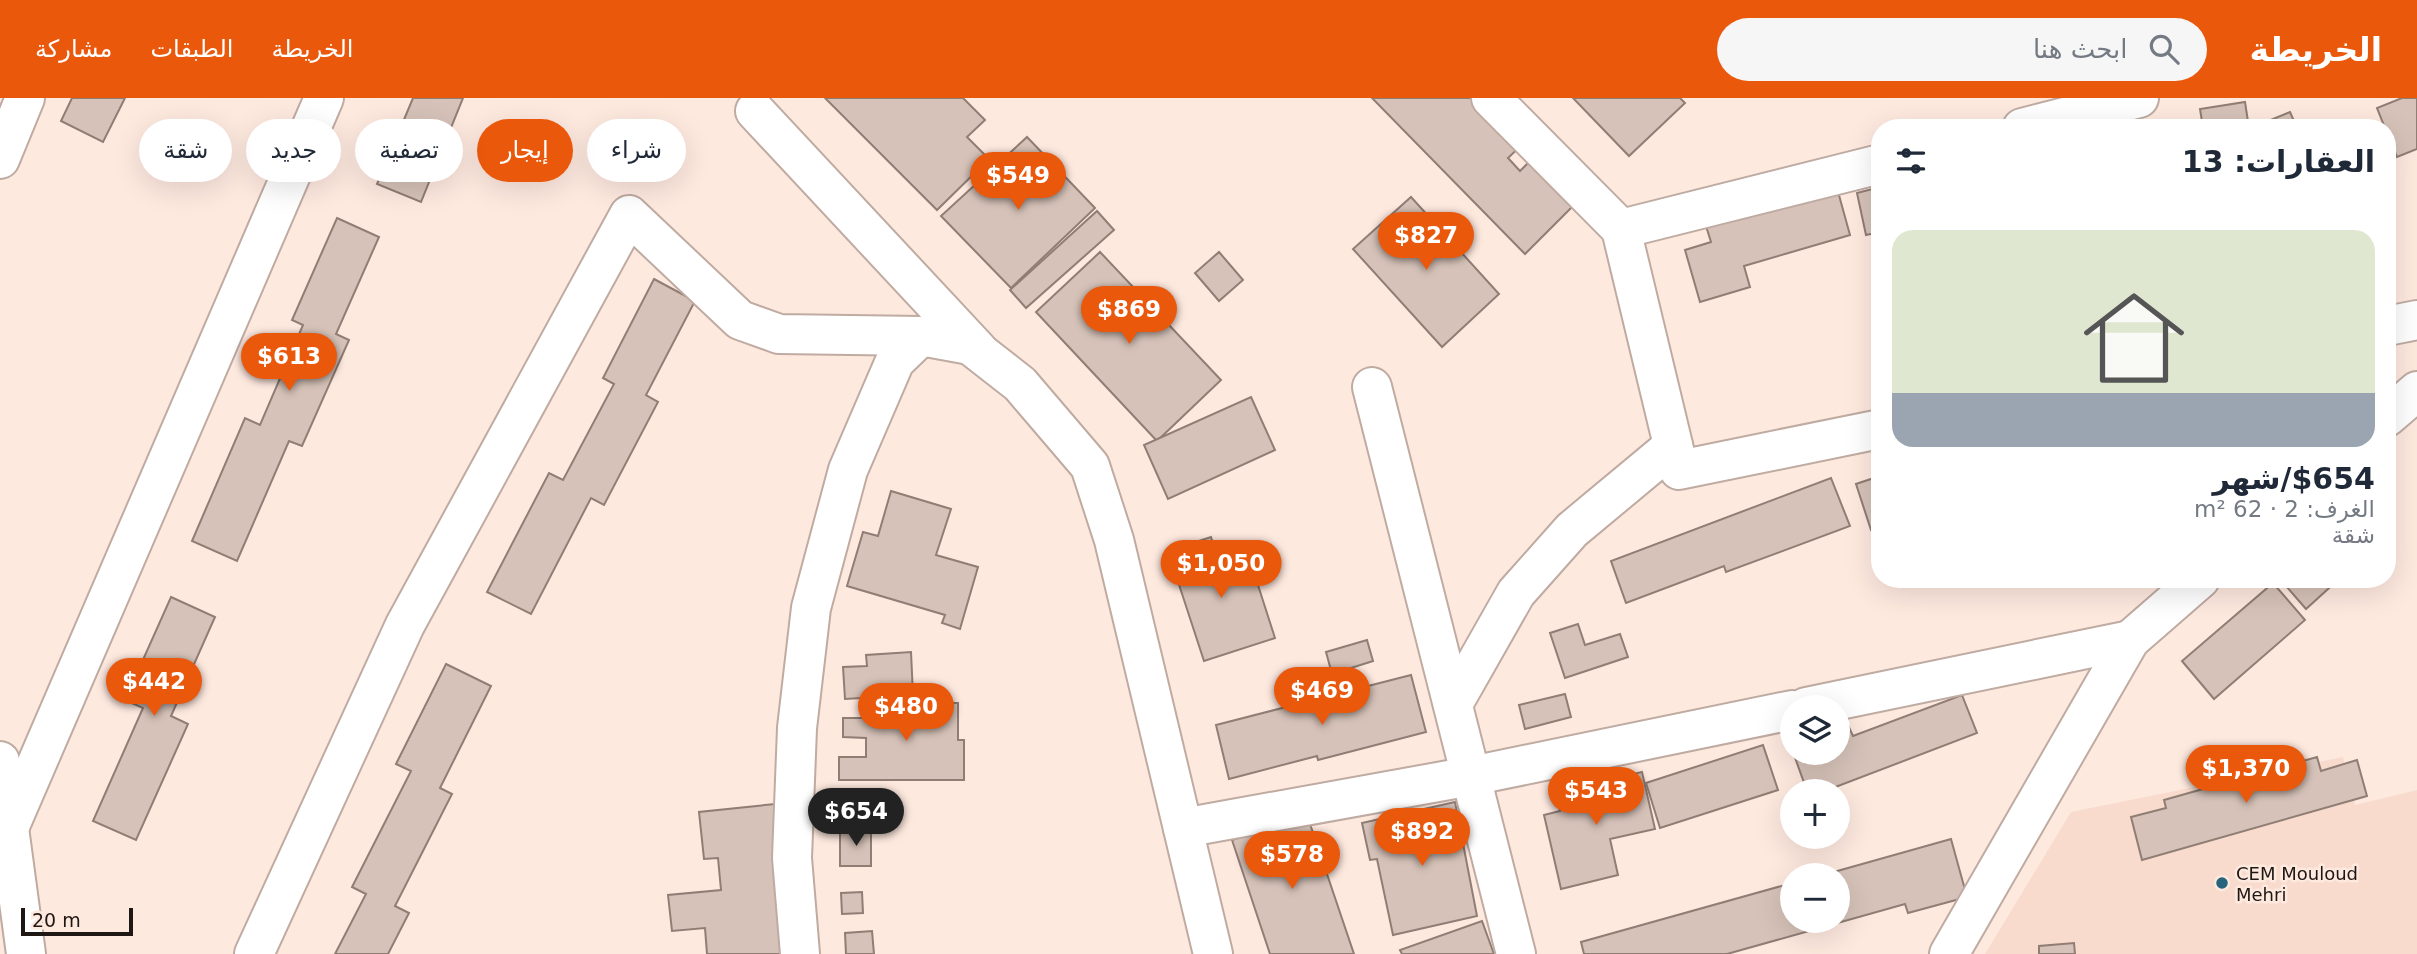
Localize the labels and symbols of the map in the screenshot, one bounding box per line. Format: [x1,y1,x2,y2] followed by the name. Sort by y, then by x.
[977,152,1059,212] pin: $549
[1385,212,1467,272] pin: $827
[1088,286,1170,346] pin: $869
[248,334,330,393] pin: $613
[1164,540,1278,600] pin: $1,050
[113,658,195,718] pin: $442
[1281,668,1363,727] pin: $469
[865,684,947,743] pin: $480
[2189,746,2303,805] pin: $1,370
[1555,768,1637,827] pin: $543
[815,788,897,848] pin: $654
[1381,808,1463,868] pin: $892
[1251,832,1333,891] pin: $578
[2236,863,2358,905] place label: CEM Mouloud Mehri
[2214,875,2230,891] marker: CEM Mouloud Mehri
[21,905,133,937] scale bar

